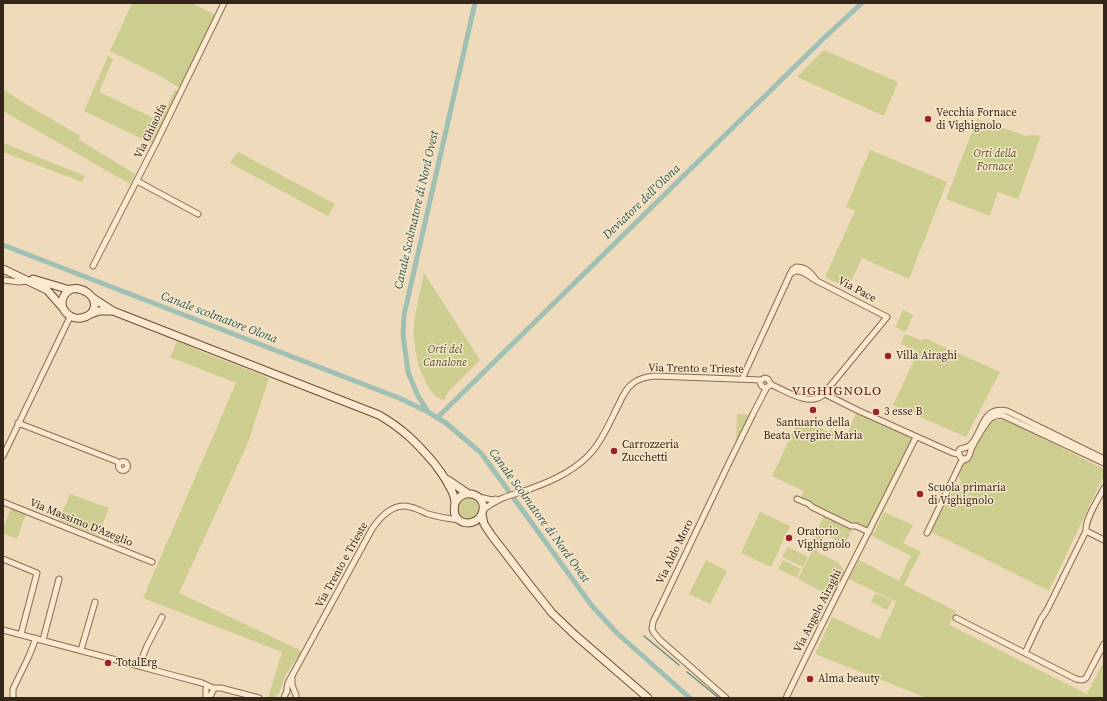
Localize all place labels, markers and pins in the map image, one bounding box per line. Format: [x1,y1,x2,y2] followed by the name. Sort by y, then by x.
[936,106,1017,132] place label: Vecchia Fornace di Vighignolo
[923,114,933,124] marker: Vecchia Fornace di Vighignolo
[896,349,957,363] place label: Villa Airaghi
[883,351,893,361] marker: Villa Airaghi
[808,405,818,415] marker: Santuario della Beata Vergine Maria
[884,405,922,419] place label: 3 esse B
[871,407,881,417] marker: 3 esse B
[763,416,863,442] place label: Santuario della Beata Vergine Maria
[622,438,679,464] place label: Carrozzeria Zucchetti
[609,446,619,456] marker: Carrozzeria Zucchetti
[928,481,1006,507] place label: Scuola primaria di Vighignolo
[915,489,925,499] marker: Scuola primaria di Vighignolo
[797,525,850,551] place label: Oratorio Vighignolo
[784,533,794,543] marker: Oratorio Vighignolo
[116,656,157,670] place label: TotalErg
[103,658,113,668] marker: TotalErg
[818,672,880,686] place label: Alma beauty
[805,674,815,684] marker: Alma beauty

